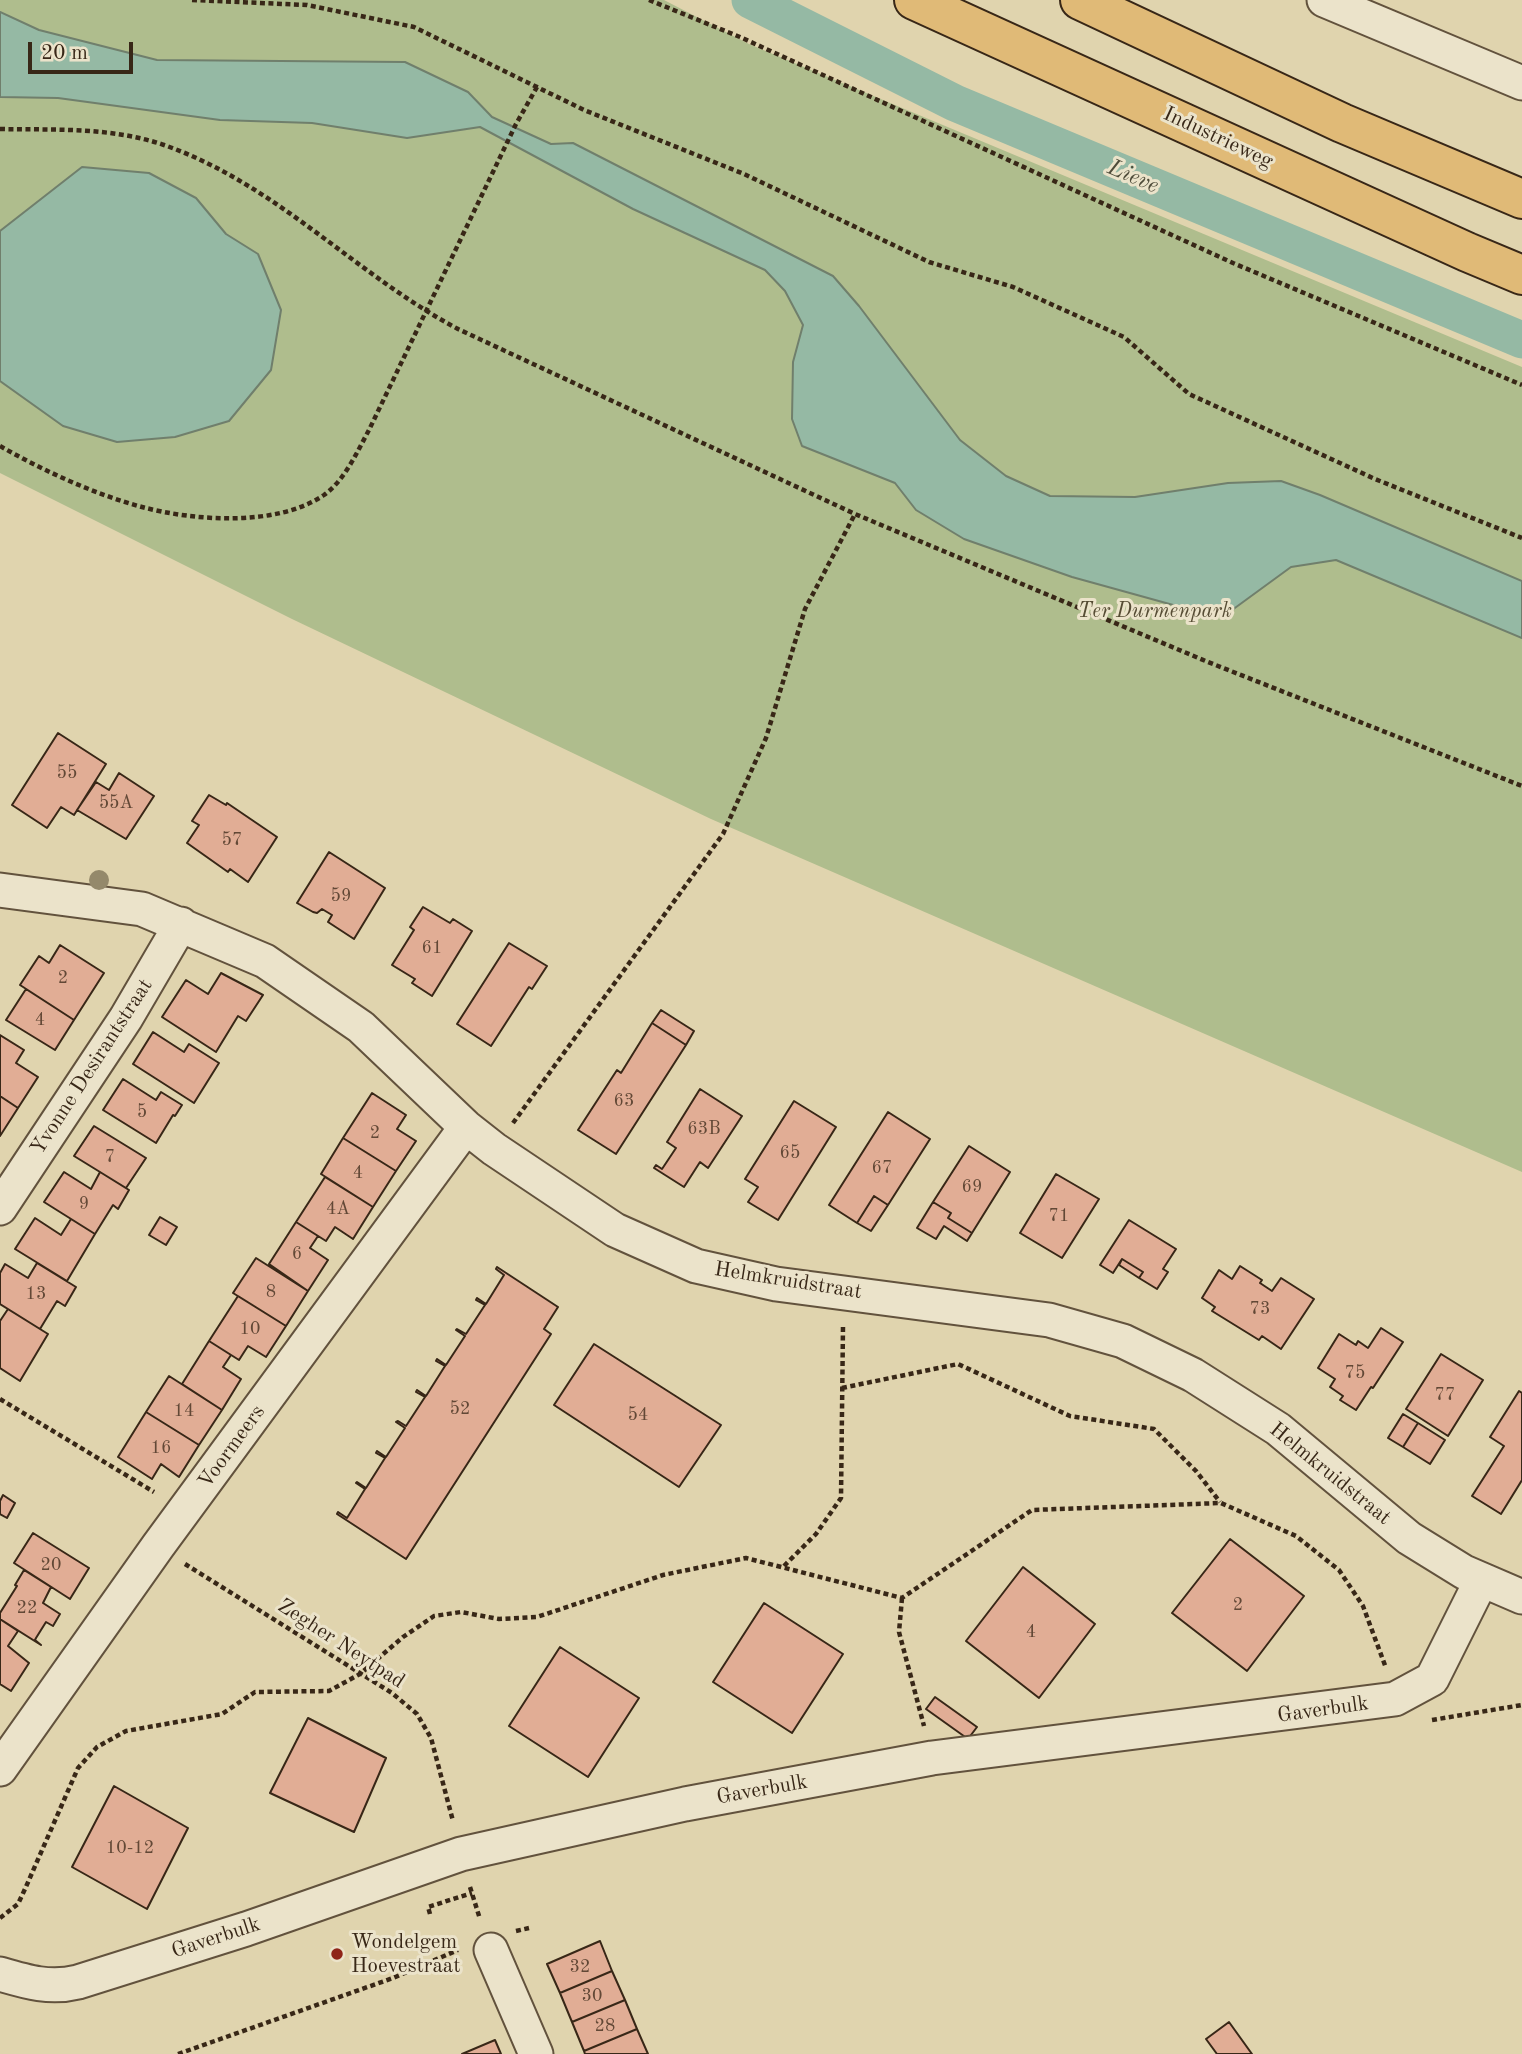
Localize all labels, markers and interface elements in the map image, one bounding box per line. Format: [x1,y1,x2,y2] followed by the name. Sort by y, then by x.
[32,28,136,72] scale bar
[41,43,88,64] text: 20 m
[1159,102,1277,174] street label: Industrieweg
[1103,154,1163,200] water label: Lieve
[1078,598,1232,624] park label: Ter Durmenpark
[57,762,77,784] house number: 55
[99,792,133,814] house number: 55A
[222,829,242,851] house number: 57
[331,885,351,907] house number: 59
[422,937,442,959] house number: 61
[58,967,68,989] house number: 2
[26,974,158,1160] street label: Yvonne Desirantstraat
[35,1009,45,1031] house number: 4
[614,1090,634,1112] house number: 63
[137,1101,147,1123] house number: 5
[687,1118,721,1140] house number: 63B
[370,1122,380,1144] house number: 2
[780,1142,800,1164] house number: 65
[105,1146,115,1168] house number: 7
[872,1157,892,1179] house number: 67
[353,1162,363,1184] house number: 4
[962,1176,982,1198] house number: 69
[79,1193,89,1215] house number: 9
[326,1198,350,1220] house number: 4A
[1049,1205,1069,1227] house number: 71
[292,1243,302,1265] house number: 6
[712,1257,864,1305] street label: Helmkruidstraat
[266,1281,276,1303] house number: 8
[26,1283,46,1305] house number: 13
[1250,1298,1270,1320] house number: 73
[240,1318,260,1340] house number: 10
[1345,1362,1365,1384] house number: 75
[1435,1384,1455,1406] house number: 77
[450,1398,470,1420] house number: 52
[174,1400,194,1422] house number: 14
[193,1400,271,1494] street label: Voormeers
[628,1404,648,1426] house number: 54
[1264,1417,1396,1531] street label: Helmkruidstraat
[151,1437,171,1459] house number: 16
[41,1554,61,1576] house number: 20
[273,1593,409,1695] street label: Zegher Neytpad
[1233,1594,1243,1616] house number: 2
[17,1597,37,1619] house number: 22
[1026,1621,1036,1643] house number: 4
[1276,1691,1370,1729] street label: Gaverbulk
[715,1770,809,1810] street label: Gaverbulk
[106,1837,154,1859] house number: 10-12
[168,1912,264,1964] street label: Gaverbulk
[351,1929,461,1979] place label: Wondelgem Hoevestraat
[329,1946,345,1962] marker: Wondelgem Hoevestraat
[570,1956,590,1978] house number: 32
[582,1985,602,2007] house number: 30
[595,2015,615,2037] house number: 28

